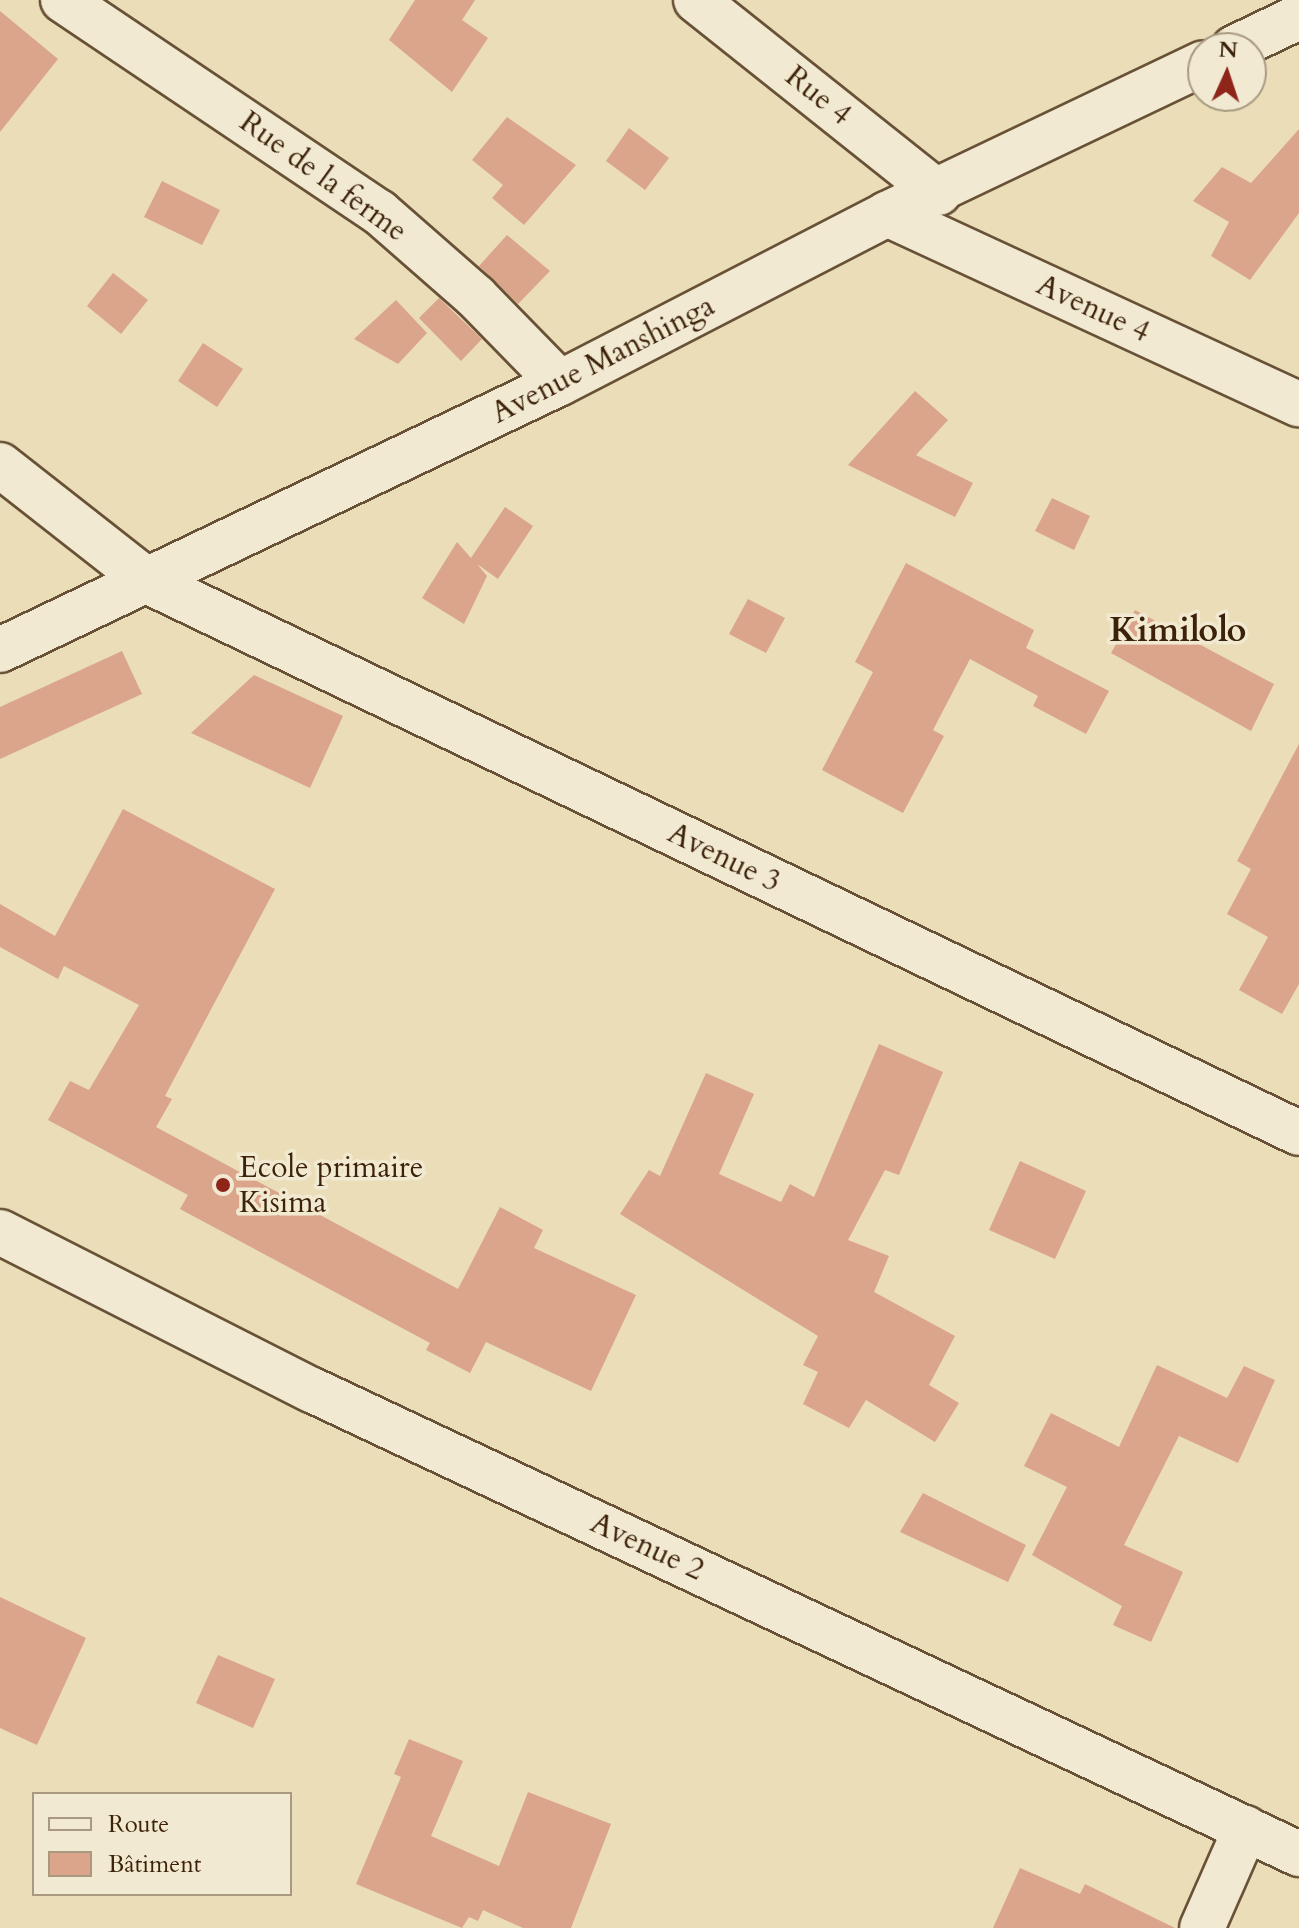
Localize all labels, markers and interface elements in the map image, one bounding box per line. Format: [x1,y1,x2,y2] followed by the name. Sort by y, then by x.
[1187,32,1267,112] north arrow
[1218,35,1238,66] text: N
[778,59,858,133] street label: Rue 4
[232,104,414,250] street label: Rue de la ferme
[1031,267,1155,351] street label: Avenue 4
[486,288,720,432] street label: Avenue Manshinga
[1110,611,1246,651] district label: Kimilolo
[662,815,786,901] street label: Avenue 3
[239,1150,423,1220] place label: Ecole primaire Kisima
[214,1176,232,1194] marker: Ecole primaire Kisima
[585,1505,709,1589] street label: Avenue 2
[32,1792,292,1896] legend
[108,1808,169,1841] text: Route
[108,1848,201,1881] text: Bâtiment

